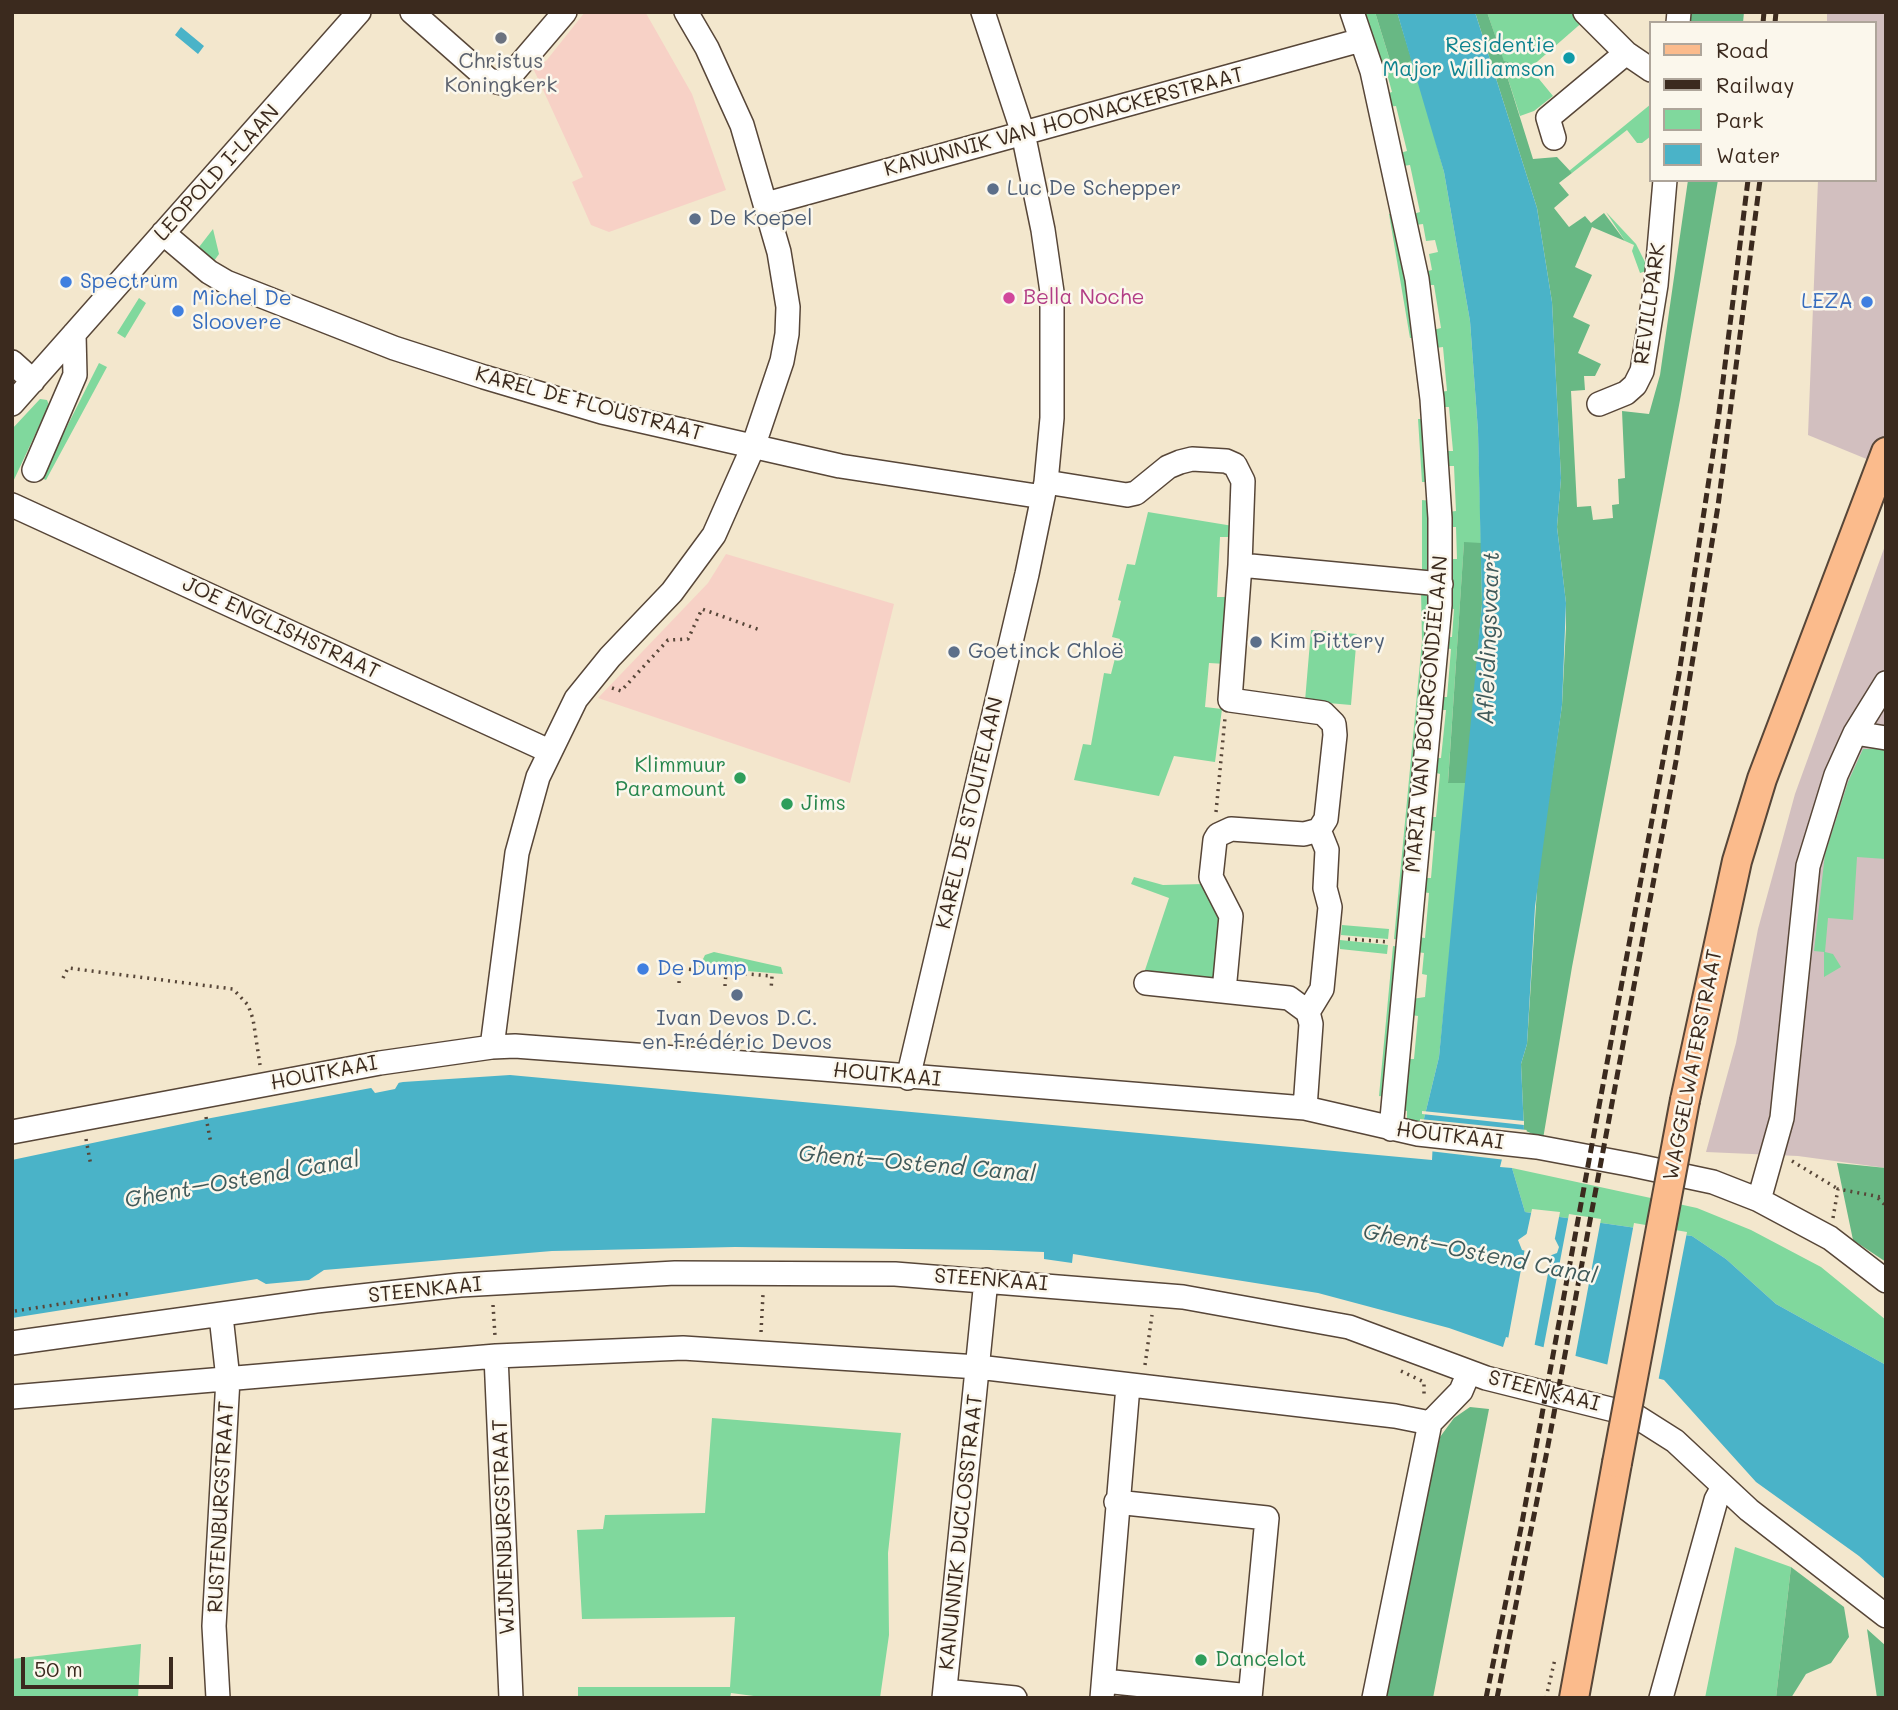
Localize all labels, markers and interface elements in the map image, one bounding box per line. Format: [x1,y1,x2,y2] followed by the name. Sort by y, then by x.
[1650,21,1877,182] legend
[493,30,509,46] marker: Christus Koningkerk
[1382,33,1555,83] place label: Residentie Major Williamson
[1716,36,1768,63] text: Road
[445,49,557,99] place label: Christus Koningkerk
[1561,50,1577,66] marker: Residentie Major Williamson
[881,62,1247,182] street label: KANUNNIK VAN HOONACKERSTRAAT
[1716,71,1795,98] text: Railway
[149,100,285,246] street label: LEOPOLD I-LAAN
[1716,106,1764,133] text: Park
[1716,141,1780,168] text: Water
[1007,176,1181,202] place label: Luc De Schepper
[985,181,1001,197] marker: Luc De Schepper
[709,206,813,232] place label: De Koepel
[687,211,703,227] marker: De Koepel
[1629,242,1671,366] street label: REVILLPARK
[80,269,178,295] place label: Spectrum
[58,274,74,290] marker: Spectrum
[1023,285,1145,311] place label: Bella Noche
[192,286,292,336] place label: Michel De Sloovere
[1801,289,1853,315] place label: LEZA
[1001,290,1017,306] marker: Bella Noche
[1859,294,1875,310] marker: LEZA
[170,303,186,319] marker: Michel De Sloovere
[472,361,706,447] street label: KAREL DE FLOUSTRAAT
[1472,551,1506,725] water label: Afleidingsvaart
[1401,554,1453,874] street label: MARIA VAN BOURGONDIËLAAN
[178,571,384,685] street label: JOE ENGLISHSTRAAT
[1270,629,1385,655] place label: Kim Pittery
[1248,634,1264,650] marker: Kim Pittery
[968,639,1124,665] place label: Goetinck Chloë
[946,644,962,660] marker: Goetinck Chloë
[931,695,1009,931] street label: KAREL DE STOUTELAAN
[615,753,726,803] place label: Klimmuur Paramount
[732,770,748,786] marker: Klimmuur Paramount
[801,791,846,817] place label: Jims
[779,796,795,812] marker: Jims
[1658,947,1728,1183] street label: WAGGELWATERSTRAAT
[657,956,747,982] place label: De Dump
[635,961,651,977] marker: De Dump
[729,987,745,1003] marker: Ivan Devos D.C. en Frédéric Devos
[642,1006,832,1056] place label: Ivan Devos D.C. en Frédéric Devos
[268,1050,380,1096] street label: HOUTKAAI
[832,1058,942,1092] street label: HOUTKAAI
[1395,1117,1505,1155] street label: HOUTKAAI
[797,1140,1037,1188] water label: Ghent–Ostend Canal
[122,1146,362,1214] water label: Ghent–Ostend Canal
[1361,1218,1599,1290] water label: Ghent–Ostend Canal
[933,1263,1049,1297] street label: STEENKAAI
[367,1272,483,1308] street label: STEENKAAI
[1486,1365,1602,1417] street label: STEENKAAI
[934,1393,988,1671] street label: KANUNNIK DUCLOSSTRAAT
[203,1400,239,1614] street label: RUSTENBURGSTRAAT
[488,1419,520,1635] street label: WIJNENBURGSTRAAT
[24,1644,177,1688] scale bar
[1215,1647,1306,1673] place label: Dancelot
[1193,1652,1209,1668] marker: Dancelot
[34,1655,83,1682] text: 50 m

